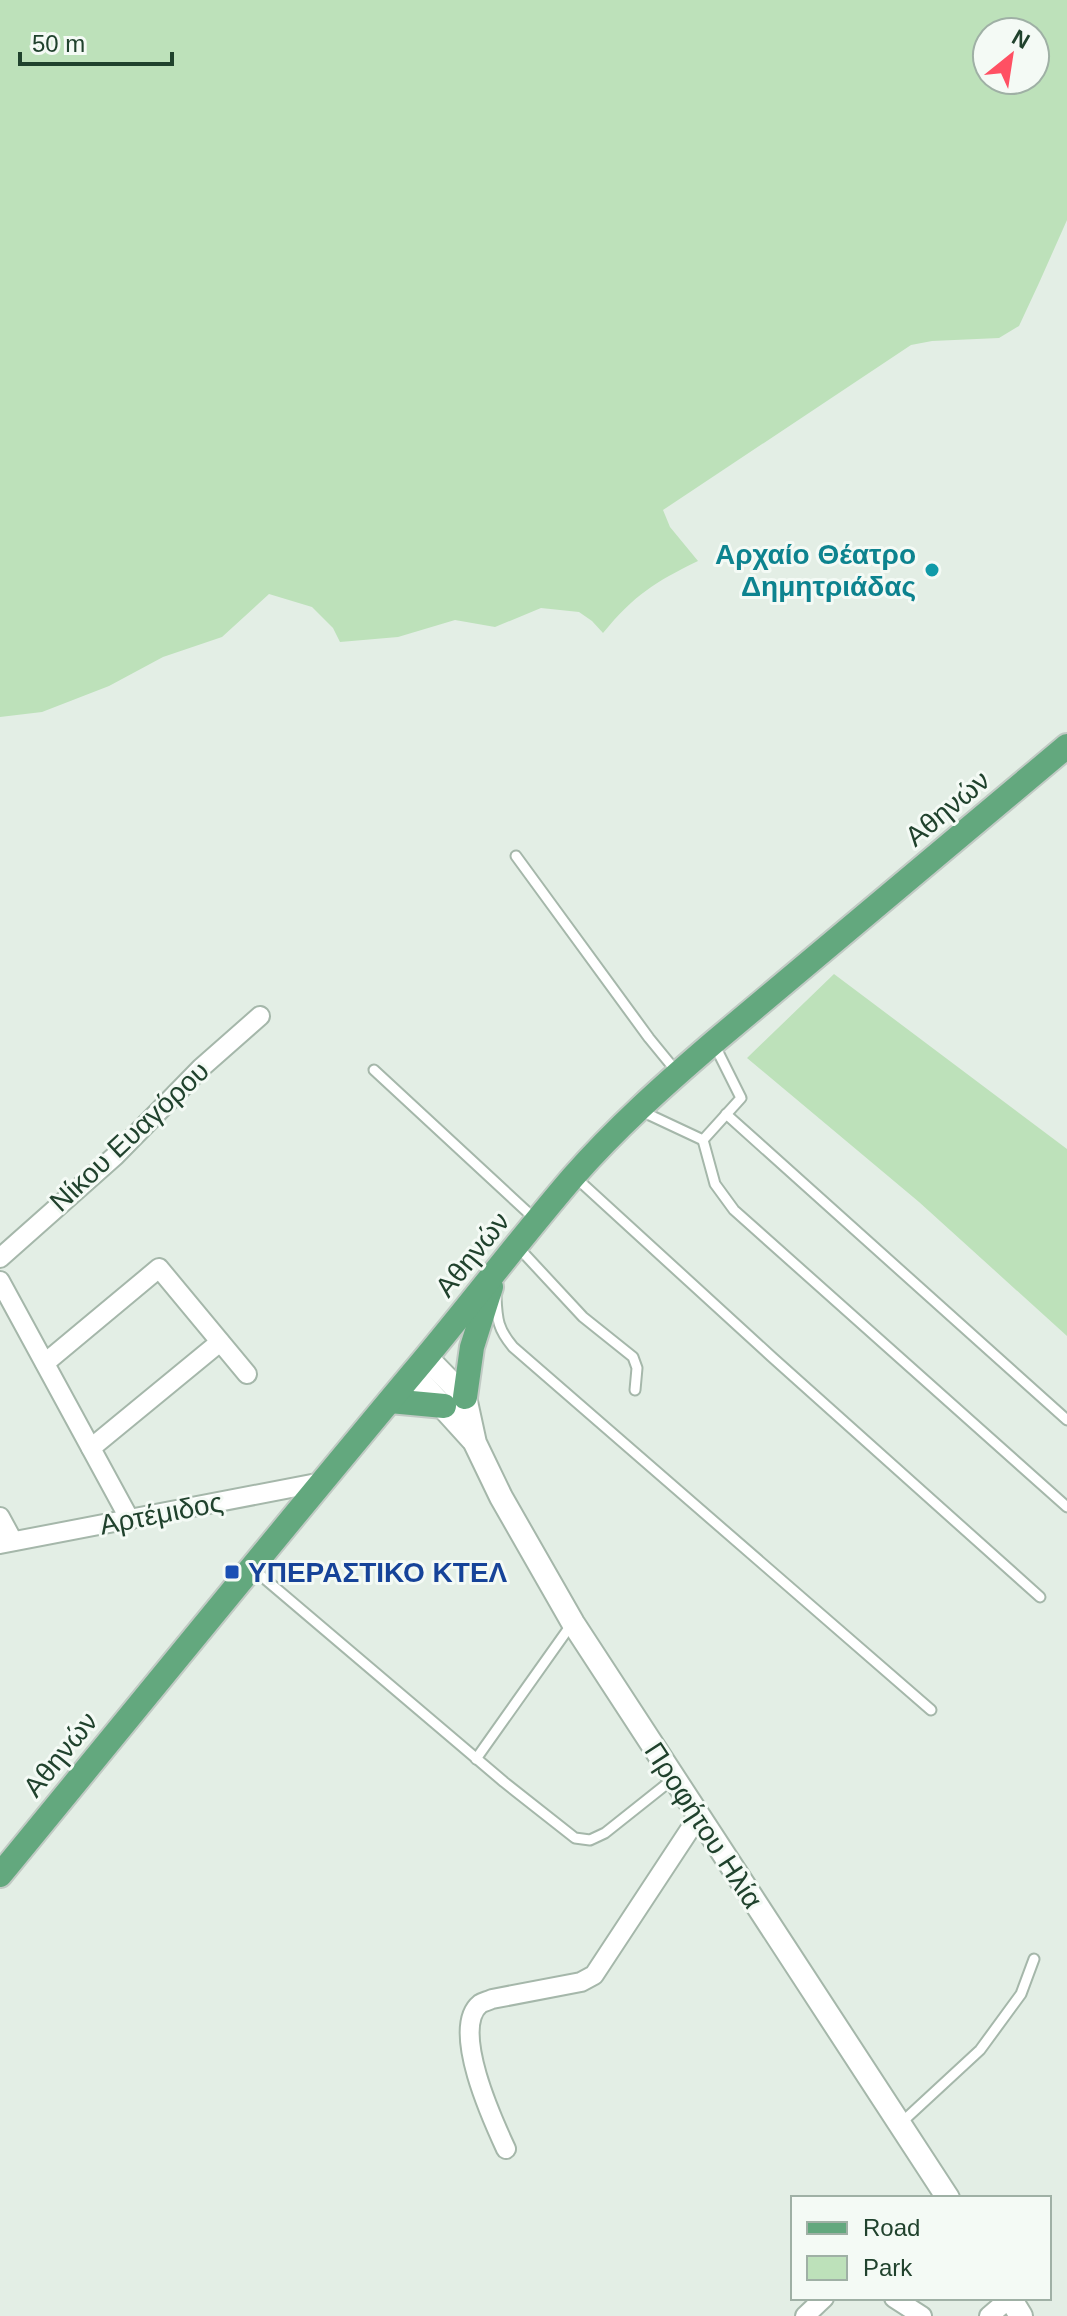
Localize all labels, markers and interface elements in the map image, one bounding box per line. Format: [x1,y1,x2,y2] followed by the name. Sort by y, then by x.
[20,16,172,66] scale bar
[971,16,1051,96] north arrow
[1008,24,1034,54] text: N
[32,30,85,57] text: 50 m
[715,539,916,602] place label: Αρχαίο Θέατρο Δημητριάδας
[923,561,941,579] marker: Αρχαίο Θέατρο Δημητριάδας
[899,764,995,852] street label: Αθηνών
[44,1055,215,1218] street label: Νίκου Ευαγόρου
[429,1206,516,1303] street label: Αθηνών
[97,1486,225,1541] street label: Αρτέμιδος
[248,1557,508,1588] place label: ΥΠΕΡΑΣΤΙΚΟ ΚΤΕΛ
[223,1563,241,1581] marker: ΥΠΕΡΑΣΤΙΚΟ ΚΤΕΛ
[17,1706,104,1803] street label: Αθηνών
[638,1737,769,1914] street label: Προφήτου Ηλία
[791,2196,1051,2300] legend
[863,2214,920,2241] text: Road
[863,2254,913,2281] text: Park

